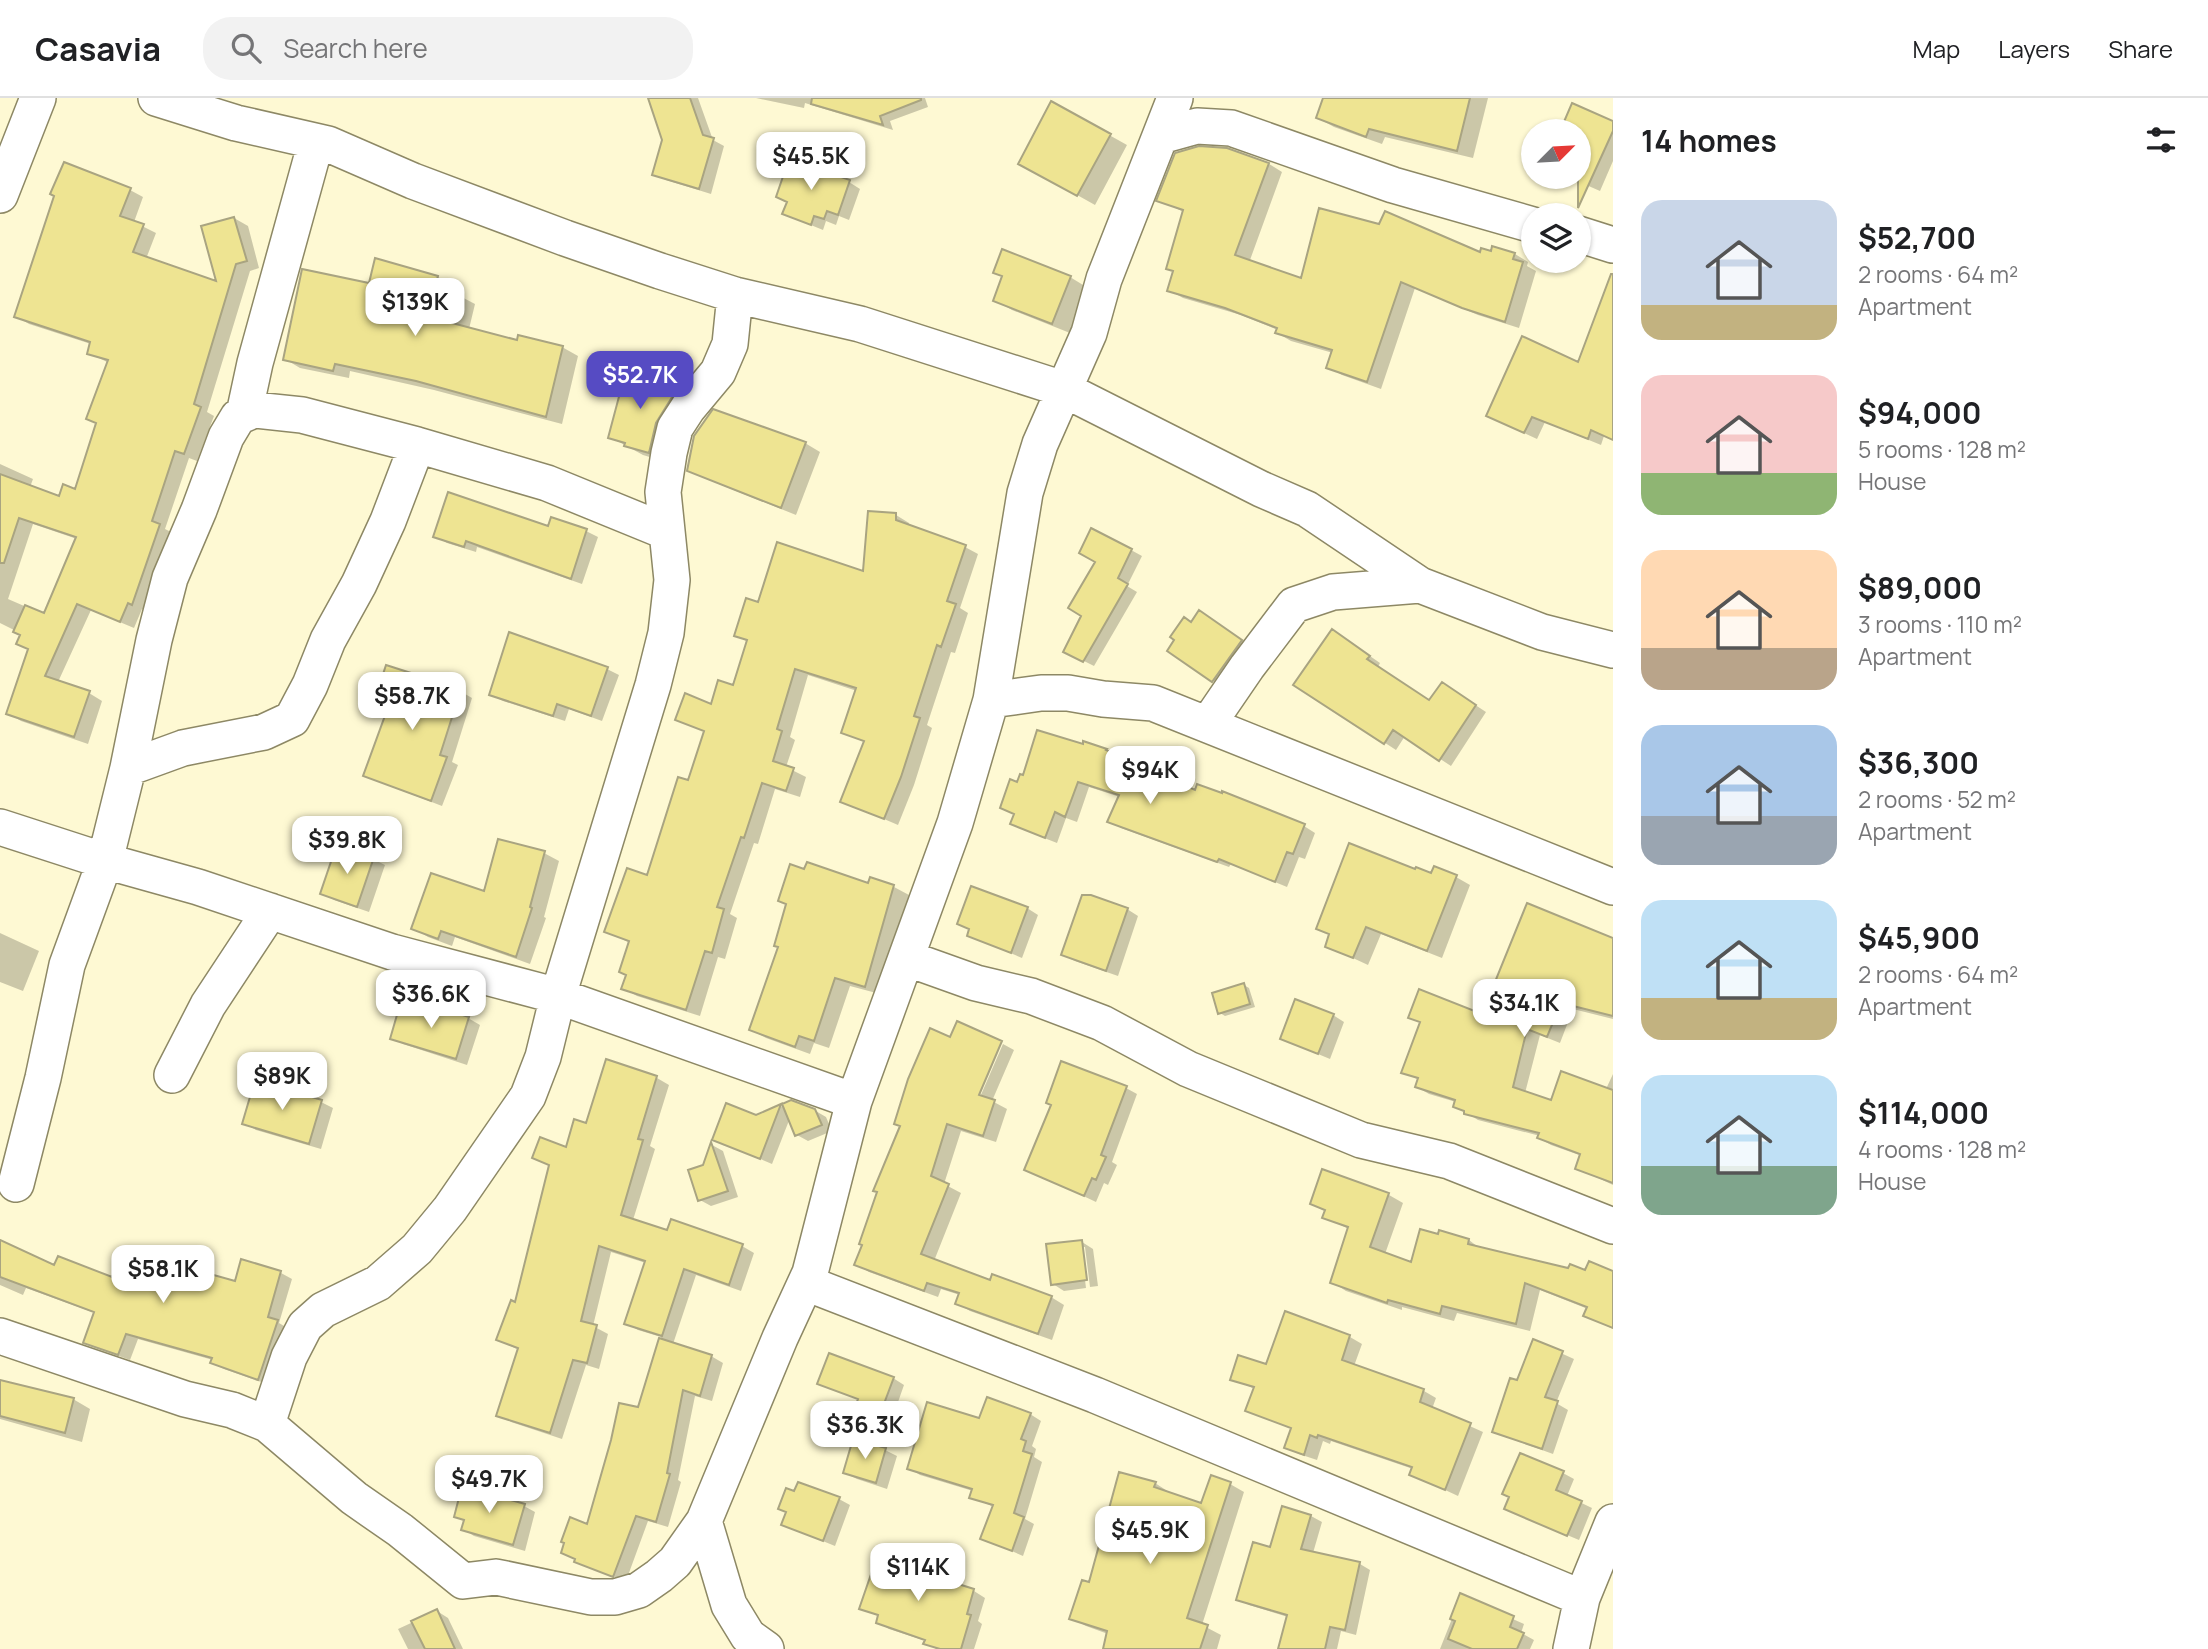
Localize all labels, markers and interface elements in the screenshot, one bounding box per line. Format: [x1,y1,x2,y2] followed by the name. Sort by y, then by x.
[203,17,693,80] search box
[35,26,161,71] text: Casavia
[227,29,265,67] icon: search
[283,30,428,66] text: Search here
[1913,32,1960,65] text: Map
[1998,32,2070,65] text: Layers
[2108,32,2173,65] text: Share
[1521,119,1591,189] north arrow
[1521,119,1591,273] map controls
[1641,120,1777,161] text: 14 homes
[2142,121,2180,159] icon: filters
[754,132,868,192] pin: $45.5K
[772,139,850,171] text: $45.5K
[1521,203,1591,273] button: layers
[1858,217,1976,258] text: $52,700
[1697,228,1781,312] icon: home
[1858,258,2018,290] text: 2 rooms · 64 m²
[366,278,464,338] pin: $139K
[381,285,449,317] text: $139K
[1858,290,1972,322] text: Apartment
[583,352,697,411] pin: $52.7K
[602,358,678,390] text: $52.7K
[1858,392,1981,433] text: $94,000
[1697,403,1781,487] icon: home
[1858,433,2026,465] text: 5 rooms · 128 m²
[1858,465,1927,497] text: House
[1858,567,1982,608] text: $89,000
[1697,578,1781,662] icon: home
[1858,608,2022,640] text: 3 rooms · 110 m²
[1858,640,1972,672] text: Apartment
[355,672,469,732] pin: $58.7K
[374,679,450,711] text: $58.7K
[1858,742,1979,783] text: $36,300
[1109,746,1191,806] pin: $94K
[1121,753,1179,785] text: $94K
[1697,753,1781,837] icon: home
[1858,783,2016,815] text: 2 rooms · 52 m²
[1858,815,1972,847] text: Apartment
[290,816,404,876] pin: $39.8K
[308,823,386,855] text: $39.8K
[1858,917,1980,958] text: $45,900
[1697,928,1781,1012] icon: home
[1858,958,2018,990] text: 2 rooms · 64 m²
[374,970,488,1030] pin: $36.6K
[392,977,470,1009] text: $36.6K
[1467,979,1581,1039] pin: $34.1K
[1489,986,1559,1018] text: $34.1K
[1858,990,1972,1022] text: Apartment
[241,1052,323,1112] pin: $89K
[253,1059,311,1091] text: $89K
[1858,1092,1989,1133] text: $114,000
[1697,1103,1781,1187] icon: home
[1858,1133,2026,1165] text: 4 rooms · 128 m²
[1858,1165,1927,1197] text: House
[106,1246,220,1305] pin: $58.1K
[127,1252,199,1284] text: $58.1K
[808,1402,922,1461] pin: $36.3K
[826,1408,904,1440] text: $36.3K
[432,1456,546,1515] pin: $49.7K
[451,1462,527,1494] text: $49.7K
[1093,1506,1207,1566] pin: $45.9K
[1111,1513,1189,1545] text: $45.9K
[869,1544,967,1603] pin: $114K
[886,1550,950,1582] text: $114K

